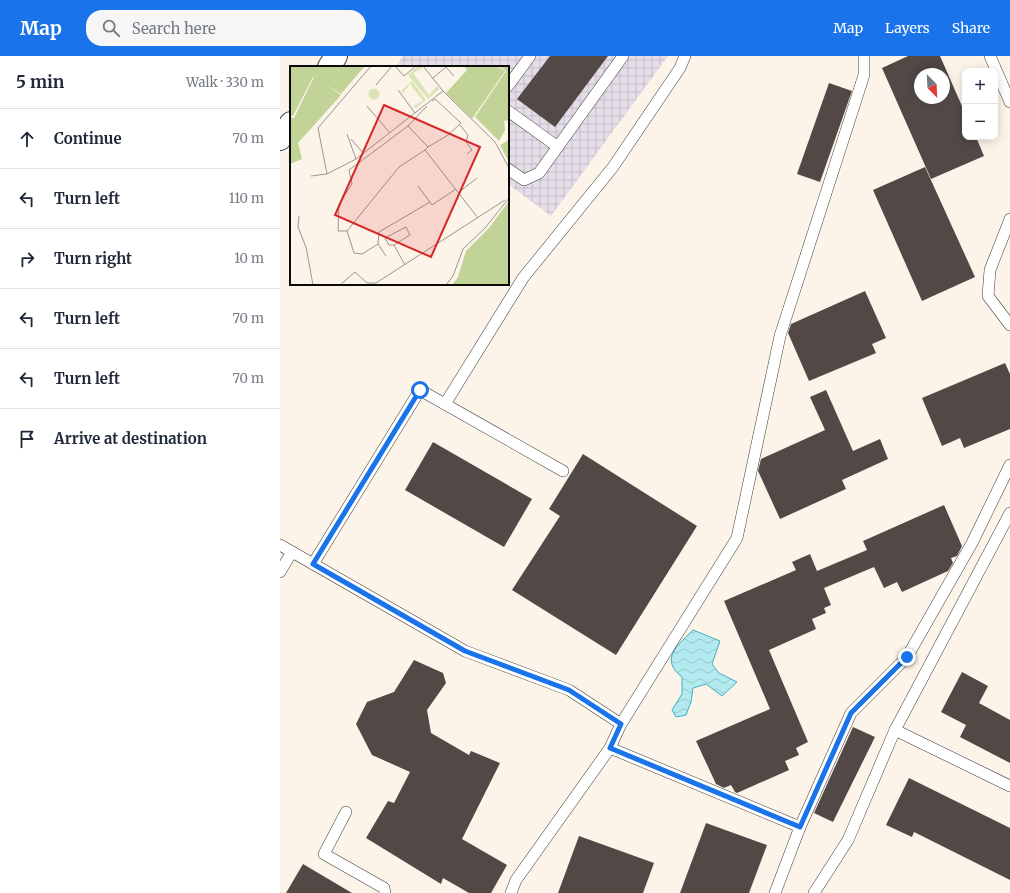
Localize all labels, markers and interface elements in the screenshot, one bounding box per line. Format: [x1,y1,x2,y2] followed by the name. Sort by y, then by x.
[86,10,366,46] search box
[20,16,62,40] text: Map
[100,17,122,39] icon: search
[132,19,216,38] text: Search here
[833,19,863,37] text: Map
[885,19,930,37] text: Layers
[952,19,990,37] text: Share
[290,66,509,285] inset map
[914,68,950,104] north arrow
[962,68,998,140] map controls
[962,68,998,104] button: +
[16,71,64,93] text: 5 min
[186,74,264,91] text: Walk · 330 m
[962,104,998,140] button: −
[16,128,38,150] icon: ahead
[54,129,122,148] text: Continue
[233,130,264,147] text: 70 m
[16,188,38,210] icon: left
[54,189,120,208] text: Turn left
[229,190,264,207] text: 110 m
[16,248,38,270] icon: right
[54,249,132,268] text: Turn right
[234,250,264,267] text: 10 m
[16,308,38,330] icon: left
[54,309,120,328] text: Turn left
[233,310,264,327] text: 70 m
[16,368,38,390] icon: left
[54,369,120,388] text: Turn left
[233,370,264,387] text: 70 m
[411,381,429,399] route start
[16,428,38,450] icon: arrive
[54,429,207,448] text: Arrive at destination
[898,648,916,666] route end

